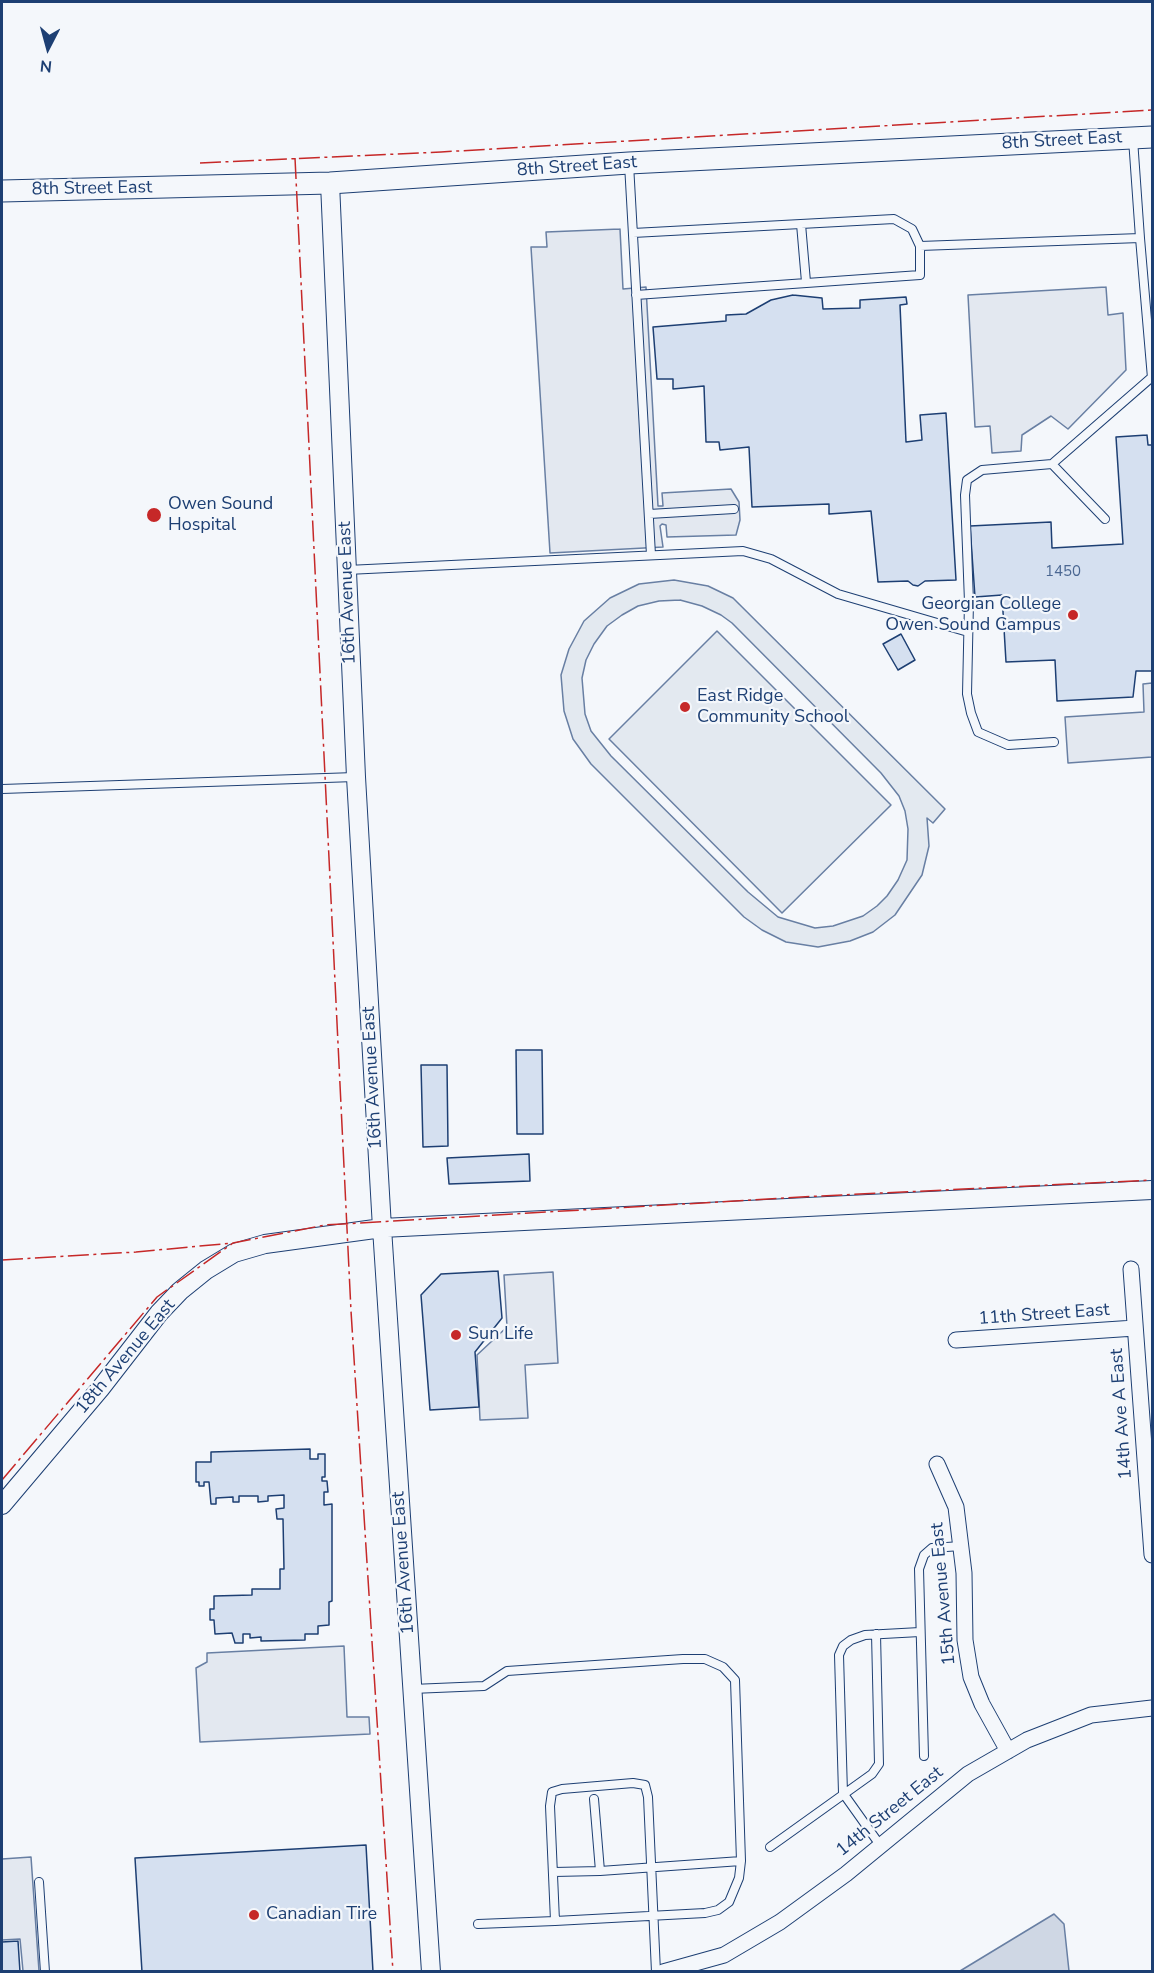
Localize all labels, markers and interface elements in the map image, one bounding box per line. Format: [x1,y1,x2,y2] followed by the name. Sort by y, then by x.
[18,18,78,78] north arrow
[39,54,53,77] text: N
[1001,127,1123,155] street label: 8th Street East
[516,152,638,182] street label: 8th Street East
[32,177,152,201] street label: 8th Street East
[168,494,273,536] place label: Owen Sound Hospital
[145,506,163,524] marker: Owen Sound Hospital
[335,521,361,665] street label: 16th Avenue East
[1045,563,1081,581] house number: 1450
[885,594,1061,636] place label: Georgian College Owen Sound Campus
[1066,608,1080,622] marker: Georgian College Owen Sound Campus
[697,686,849,728] place label: East Ridge Community School
[678,700,692,714] marker: East Ridge Community School
[358,1006,388,1150] street label: 16th Avenue East
[72,1295,180,1419] street label: 18th Avenue East
[978,1300,1110,1330] street label: 11th Street East
[468,1324,533,1346] place label: Sun Life
[449,1328,463,1342] marker: Sun Life
[1107,1348,1137,1480] street label: 14th Ave A East
[388,1491,420,1635] street label: 16th Avenue East
[927,1522,961,1666] street label: 15th Avenue East
[832,1762,948,1862] street label: 14th Street East
[266,1904,377,1926] place label: Canadian Tire
[247,1908,261,1922] marker: Canadian Tire

